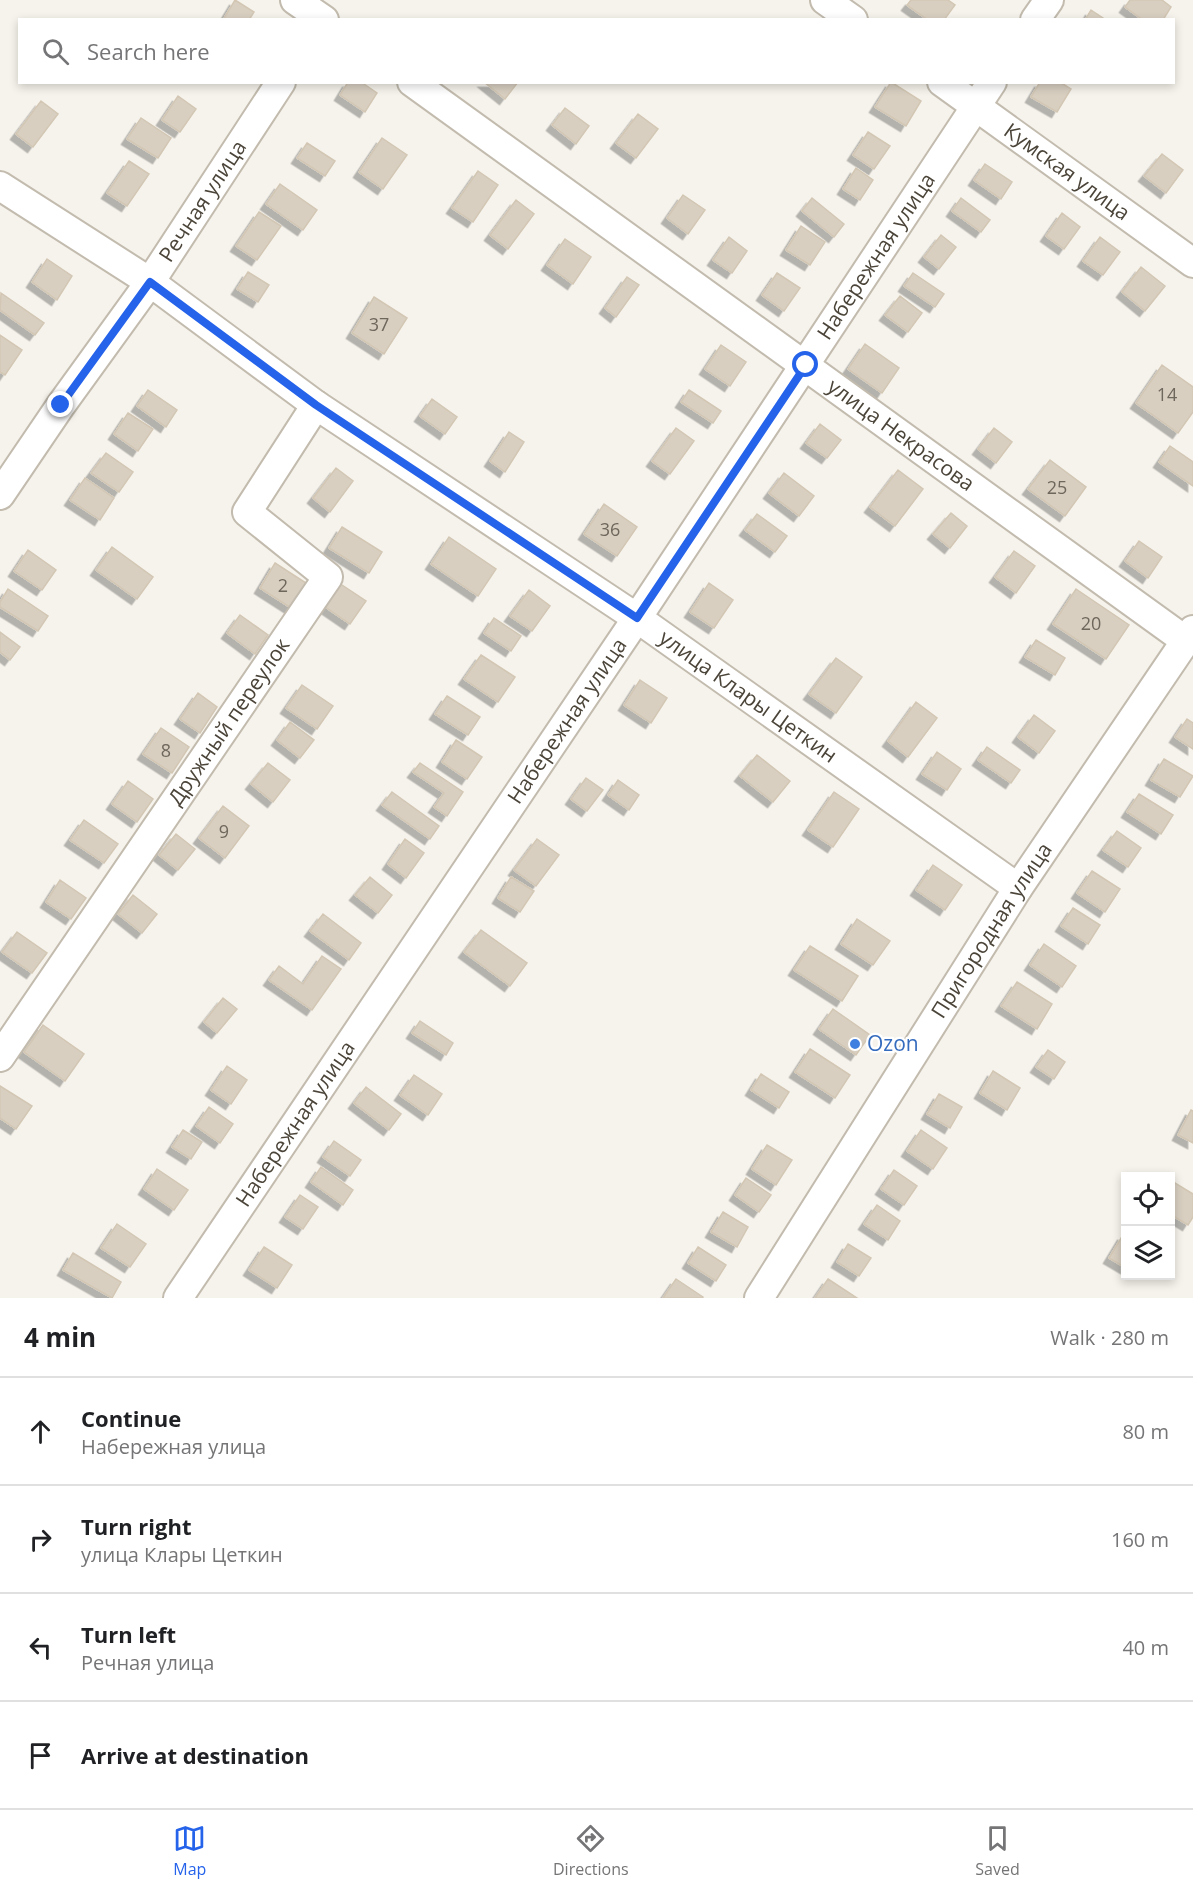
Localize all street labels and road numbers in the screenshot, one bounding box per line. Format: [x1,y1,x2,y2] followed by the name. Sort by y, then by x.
[999,116,1136,226] street label: Кумская улица
[152,135,252,267] street label: Речная улица
[810,167,941,345] street label: Набережная улица
[822,372,981,497] street label: улица Некрасова
[654,623,843,769] street label: улица Клары Цеткин
[161,632,295,810] street label: Дружный переулок
[501,632,633,809] street label: Набережная улица
[924,837,1058,1023] street label: Пригородная улица
[229,1035,361,1212] street label: Набережная улица

